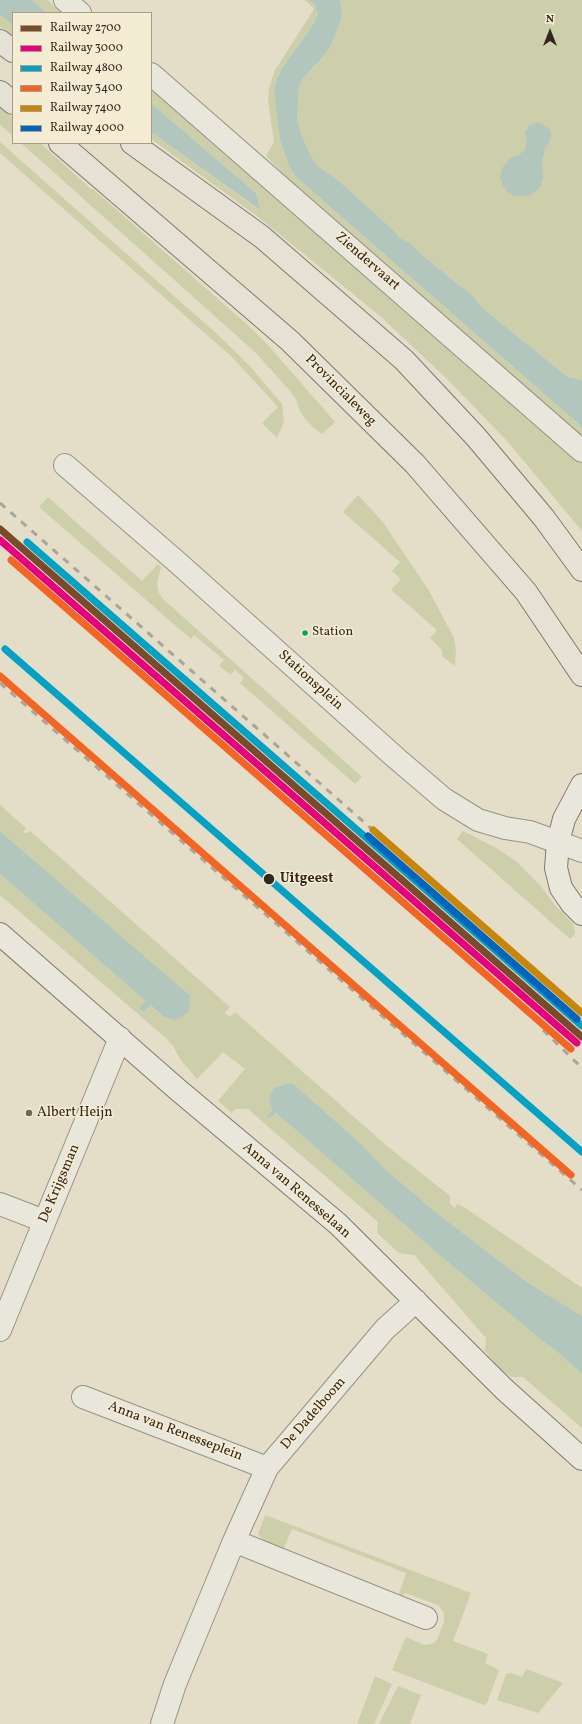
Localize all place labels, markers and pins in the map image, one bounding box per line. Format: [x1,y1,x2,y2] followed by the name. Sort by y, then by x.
[312,625,353,641] place label: Station
[300,628,310,638] marker: Station
[280,871,333,887] place label: Uitgeest
[262,872,276,886] marker: Uitgeest
[37,1105,112,1121] place label: Albert Heijn
[24,1108,34,1118] marker: Albert Heijn

